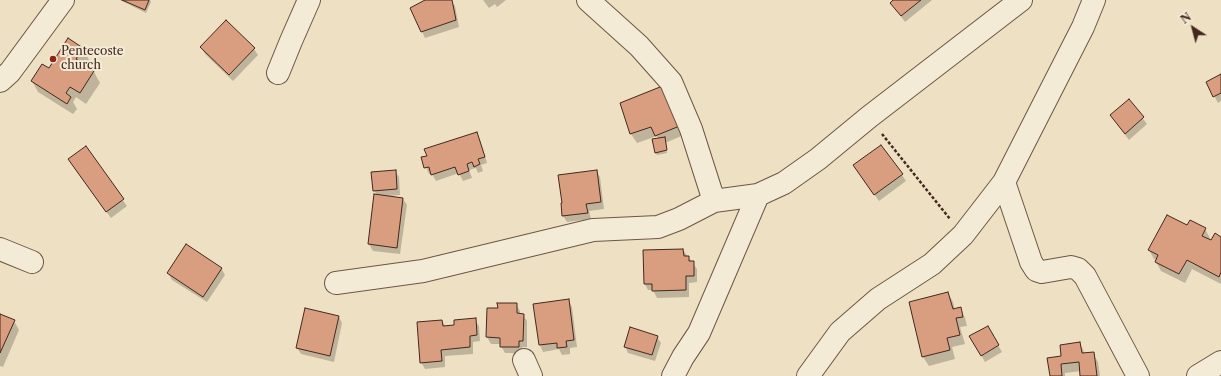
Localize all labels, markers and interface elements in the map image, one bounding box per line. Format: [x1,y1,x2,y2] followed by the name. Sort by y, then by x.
[1173,8,1213,48] north arrow
[1178,10,1194,27] text: N
[61,45,124,73] place label: Pentecoste church
[48,54,58,64] marker: Pentecoste church

